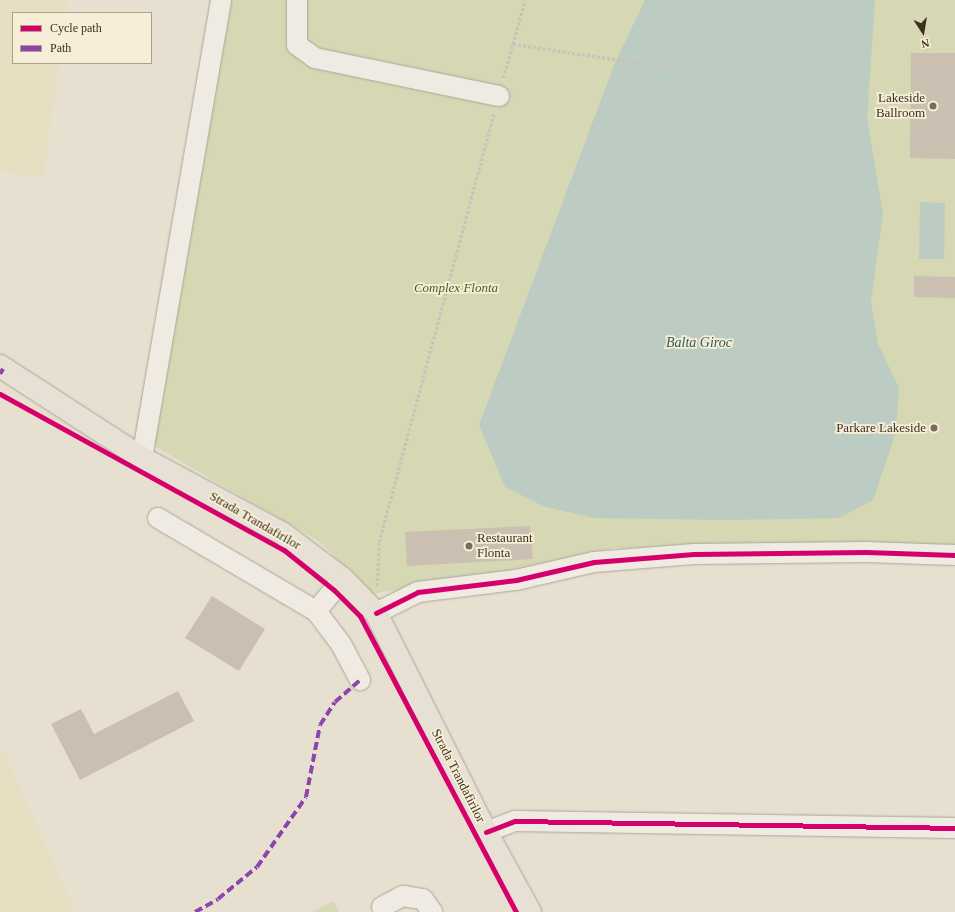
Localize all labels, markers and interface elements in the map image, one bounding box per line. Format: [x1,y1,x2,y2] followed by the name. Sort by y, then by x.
[12,12,152,64] legend
[903,12,943,52] north arrow
[50,21,102,35] text: Cycle path
[920,37,931,50] text: N
[50,41,71,55] text: Path
[876,91,925,122] place label: Lakeside Ballroom
[928,101,938,111] marker: Lakeside Ballroom
[414,280,498,296] park label: Complex Flonta
[666,335,732,351] water label: Balta Giroc
[836,420,926,436] place label: Parkare Lakeside
[929,423,939,433] marker: Parkare Lakeside
[206,488,304,554] street label: Strada Trandafirilor
[477,531,533,562] place label: Restaurant Flonta
[464,541,474,551] marker: Restaurant Flonta
[428,727,488,825] street label: Strada Trandafirilor

